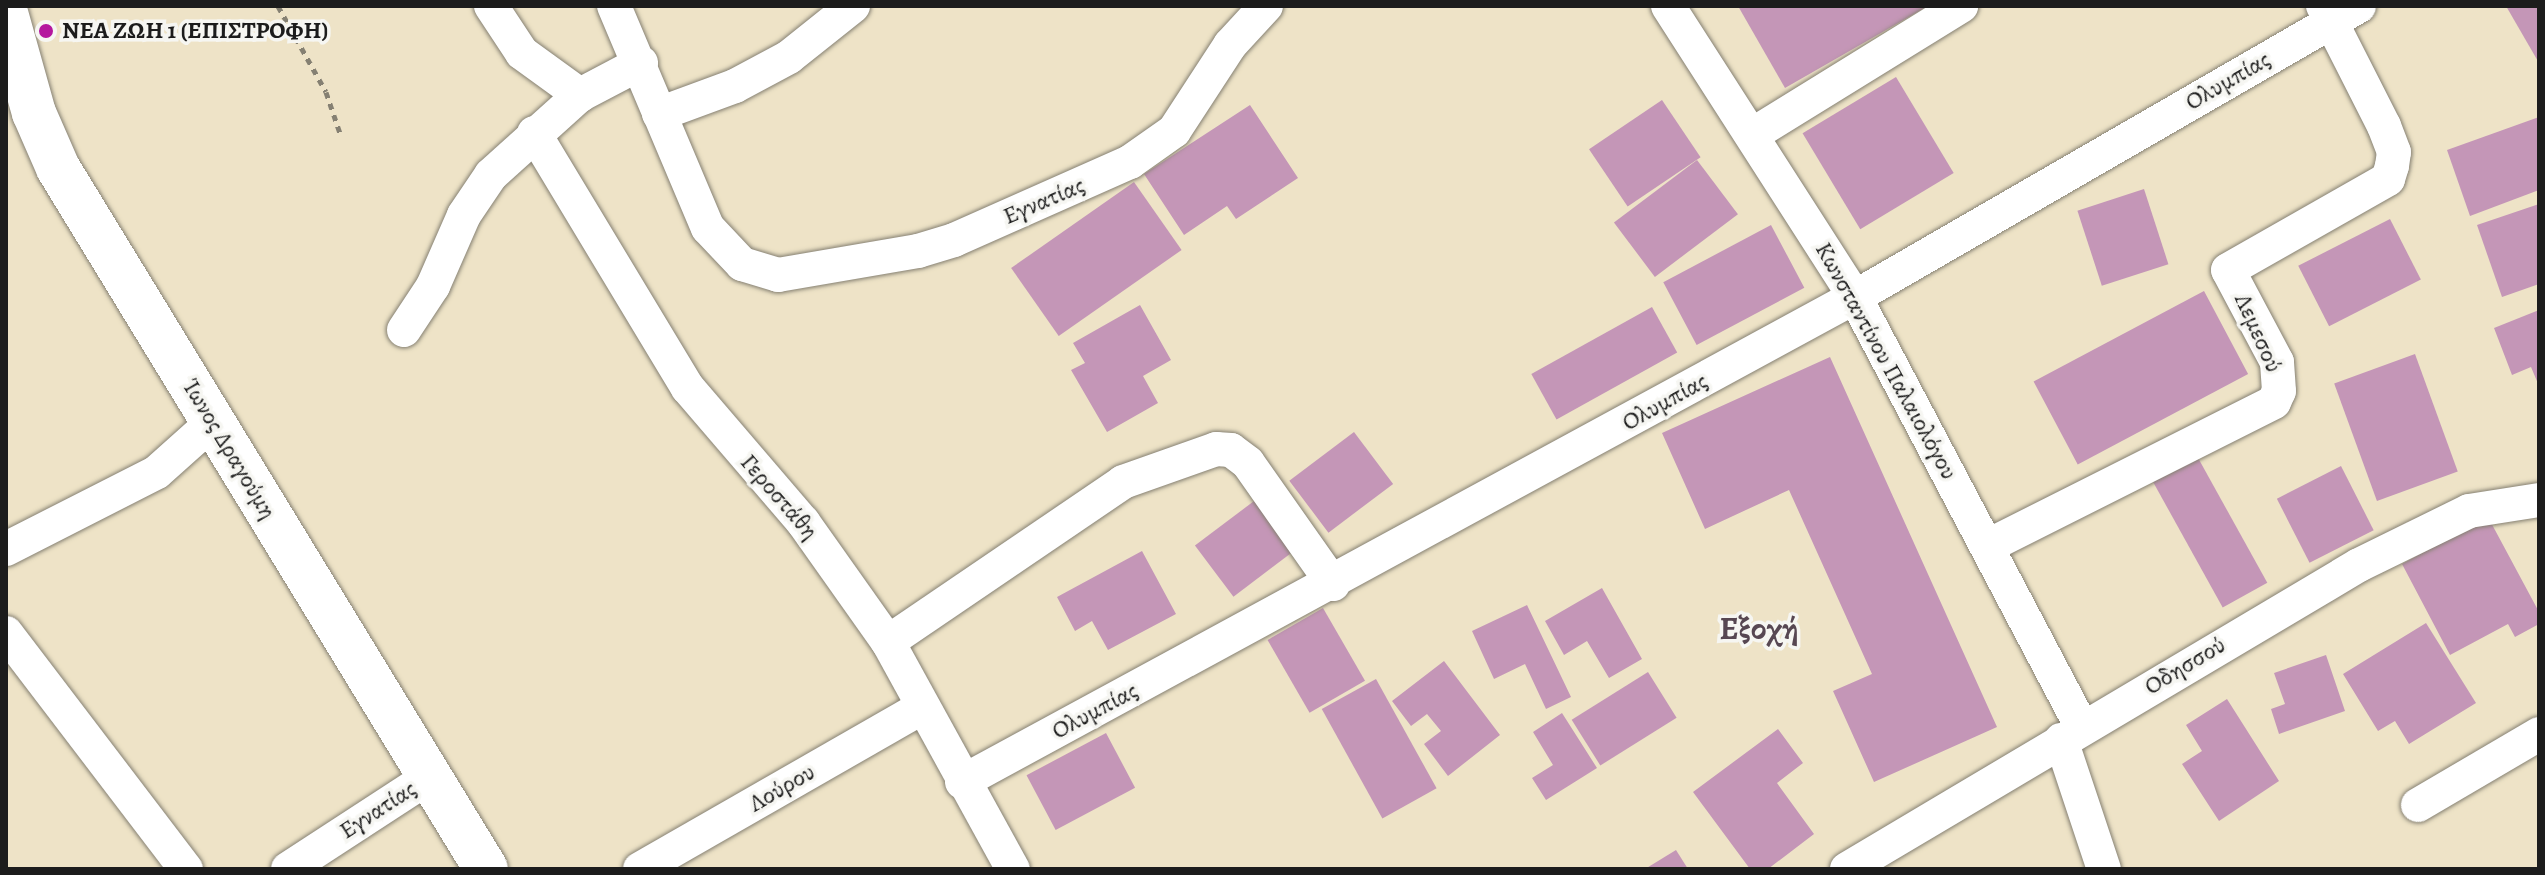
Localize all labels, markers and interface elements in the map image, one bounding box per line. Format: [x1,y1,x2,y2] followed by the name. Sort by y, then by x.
[62,17,328,45] place label: ΝΕΑ ΖΩΗ 1 (ΕΠΙΣΤΡΟΦΗ)
[37,22,55,40] marker: ΝΕΑ ΖΩΗ 1 (ΕΠΙΣΤΡΟΦΗ)
[2180,45,2276,117] street label: Ολυμπίας
[999,171,1089,231] street label: Εγνατίας
[1809,237,1963,485] street label: Κωνσταντίνου Παλαιολόγου
[2228,289,2288,377] street label: Λεμεσού
[1617,367,1713,437] street label: Ολυμπίας
[176,374,282,524] street label: Ίωνος Δραγούμη
[734,448,824,546] street label: Γεροστάθη
[1719,609,1799,647] district label: Εξοχή
[2139,631,2231,701] street label: Οδησσού
[1047,676,1143,746] street label: Ολυμπίας
[744,758,820,818] street label: Λούρου
[334,775,422,845] street label: Εγνατίας

